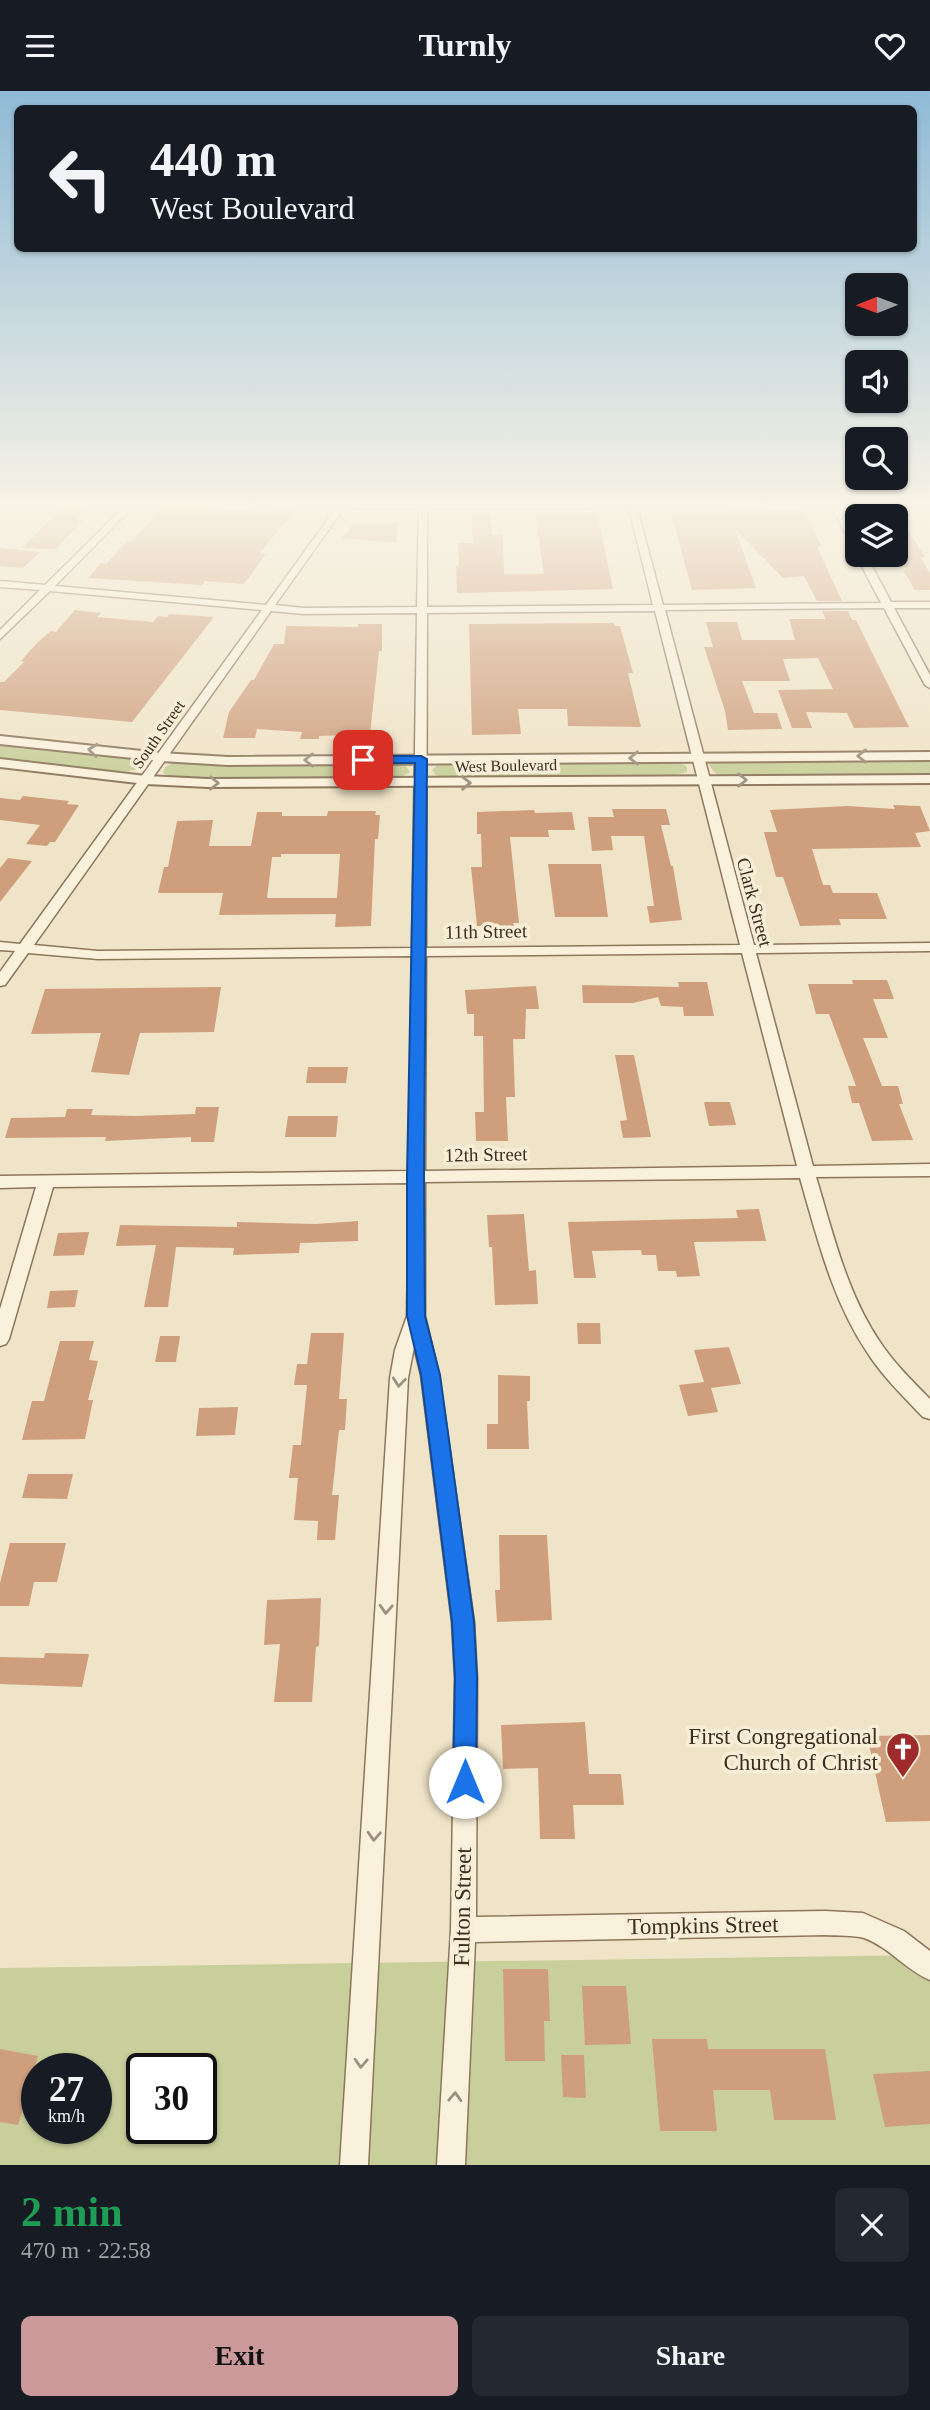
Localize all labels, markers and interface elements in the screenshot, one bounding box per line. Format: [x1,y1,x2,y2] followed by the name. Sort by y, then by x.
[21,27,59,65] icon: menu
[418,27,512,63] text: Turnly
[871,27,909,65] icon: heart
[150,132,277,187] text: 440 m
[35,133,126,224] icon: left
[150,190,354,226] text: West Boulevard
[845,273,908,336] north arrow
[845,273,908,567] map controls
[845,350,908,413] button: sound
[845,427,908,490] button: search
[845,504,908,567] button: layers
[129,697,188,771] street label: South Street
[333,730,393,790] pin
[344,741,382,779] icon: arrive
[87,743,98,758] one-way arrow
[856,748,867,764] one-way arrow
[629,750,639,766] one-way arrow
[303,752,314,768] one-way arrow
[455,756,557,775] street label: West Boulevard
[738,772,748,788] one-way arrow
[209,775,220,791] one-way arrow
[461,775,472,791] one-way arrow
[733,855,777,950] street label: Clark Street
[445,920,528,943] street label: 11th Street
[444,1143,528,1166] street label: 12th Street
[392,1376,407,1388] one-way arrow
[379,1604,394,1615] one-way arrow
[688,1724,879,1775] place label: First Congregational Church of Christ
[884,1730,922,1779] church icon: First Congregational Church of Christ
[428,1745,502,1819] position arrow
[366,1831,381,1842] one-way arrow
[449,1846,476,1967] street label: Fulton Street
[627,1912,779,1939] street label: Tompkins Street
[126,2053,217,2144] speed limit sign: 30
[354,2058,369,2069] one-way arrow
[49,2070,84,2109] text: 27
[447,2091,462,2102] one-way arrow
[48,2106,85,2126] text: km/h
[835,2188,909,2262] button: close
[21,2189,123,2235] text: 2 min
[21,2238,151,2263] text: 470 m · 22:58
[21,2316,458,2396] button: Exit
[472,2316,909,2396] button: Share

